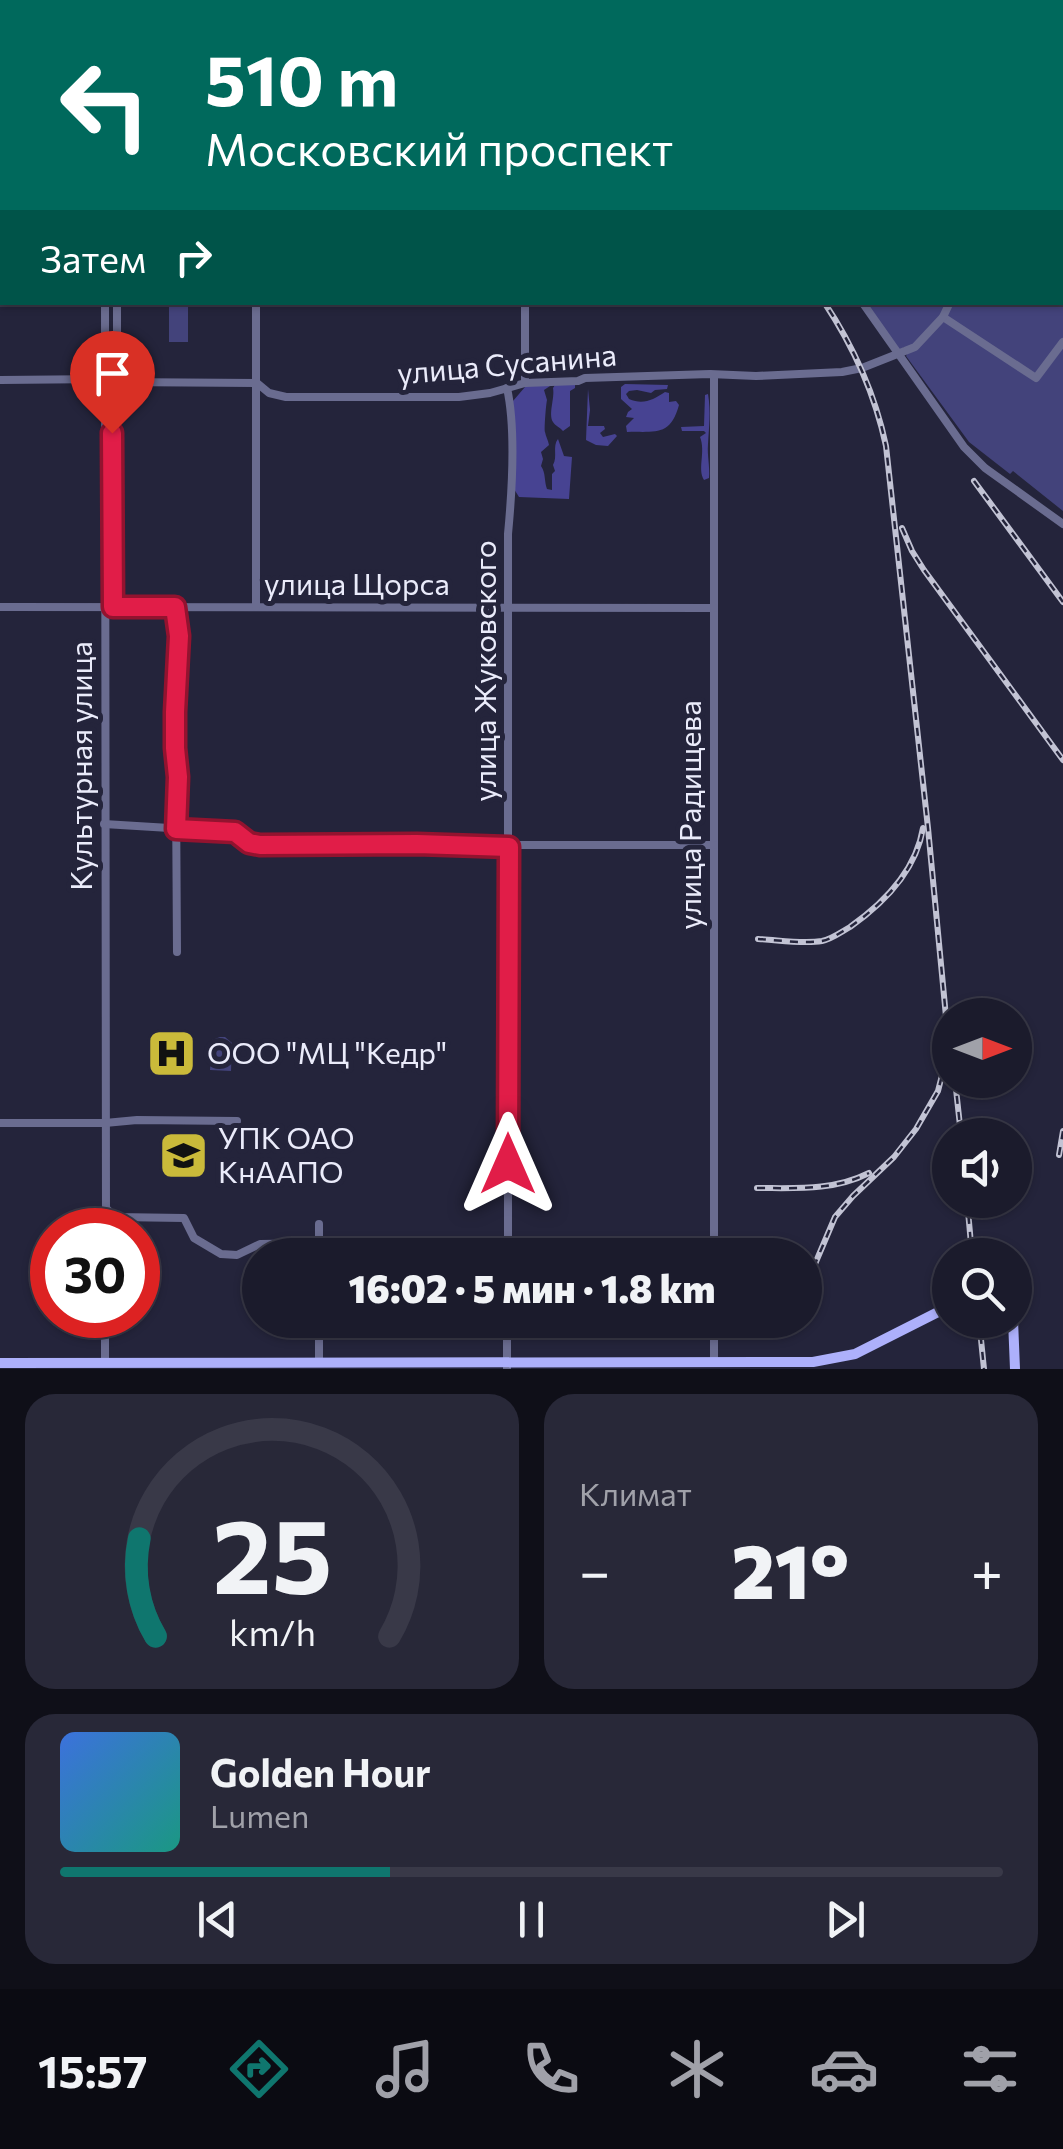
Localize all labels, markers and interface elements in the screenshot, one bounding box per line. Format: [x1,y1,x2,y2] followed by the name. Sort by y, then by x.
[205,35,398,120] text: 510 m
[40,40,170,170] icon: left
[205,120,673,175] text: Московский проспект
[166,230,221,285] icon: right
[40,234,146,281] text: Затем
[70,331,155,434] pin
[396,334,618,391] street label: улица Сусанина
[85,346,140,401] icon: arrive
[465,540,502,802] street label: улица Жуковского
[264,564,450,601] street label: улица Щорса
[61,641,98,891] street label: Культурная улица
[670,700,707,930] street label: улица Радищева
[932,998,1032,1098] north arrow
[932,998,1032,1338] map controls
[146,1028,198,1080] hospital icon: ООО "МЦ "Кедр"
[207,1033,447,1070] place label: ООО "МЦ "Кедр"
[456,1112,560,1216] position arrow
[218,1118,354,1189] place label: УПК ОАО КнААПО
[932,1118,1032,1218] button: sound
[157,1130,209,1182] school or university icon: УПК ОАО КнААПО
[30,1208,160,1338] speed limit sign: 30
[932,1238,1032,1338] button: search
[349,1264,715,1311] text: 16:02 · 5 мин · 1.8 km
[579,1473,692,1513] text: Климат
[212,1488,332,1615] text: 25
[732,1523,849,1614] text: 21°
[579,1536,610,1603] text: −
[971,1536,1003,1603] text: +
[229,1610,315,1653] text: km/h
[210,1748,431,1795] text: Golden Hour
[210,1795,309,1835] text: Lumen
[190,1892,245,1947] icon: previous
[504,1892,559,1947] icon: pause
[818,1892,873,1947] icon: next
[224,2034,294,2104] icon: directions
[370,2034,440,2104] icon: music
[516,2034,586,2104] icon: phone
[662,2034,732,2104] icon: climate
[809,2034,879,2104] icon: car
[955,2034,1025,2104] icon: filters
[38,2042,148,2097] text: 15:57

